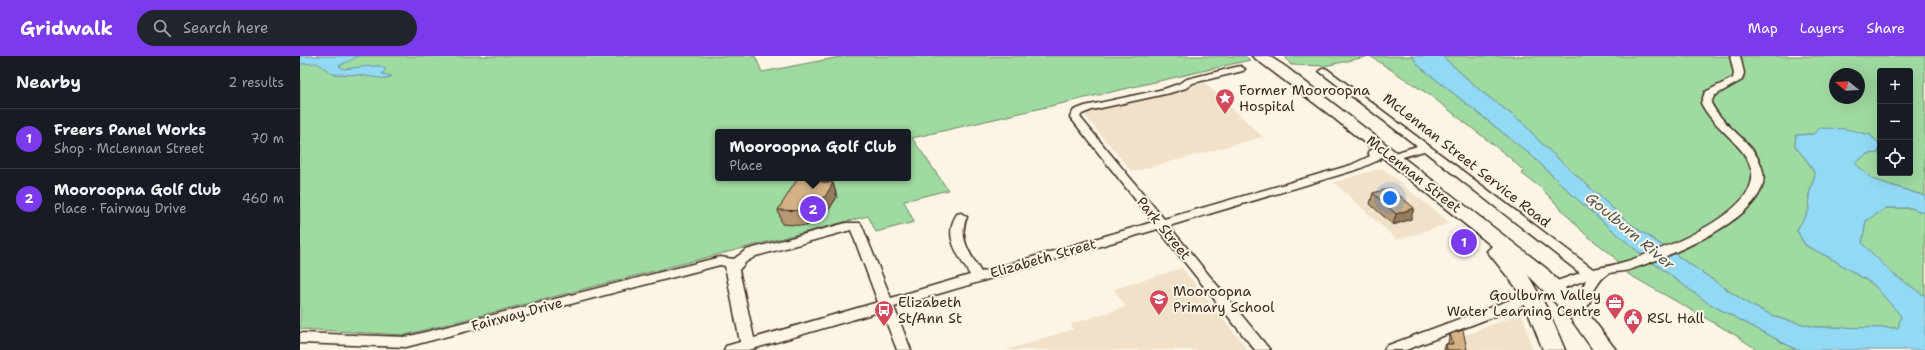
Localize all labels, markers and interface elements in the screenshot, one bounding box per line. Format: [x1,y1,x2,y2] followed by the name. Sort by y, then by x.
[137,10,417,46] search box
[20,16,113,41] text: Gridwalk
[151,17,173,39] icon: search
[183,18,269,38] text: Search here
[1748,19,1778,37] text: Map
[1800,19,1844,37] text: Layers
[1866,19,1905,37] text: Share
[1829,68,1865,104] north arrow
[1877,68,1913,176] map controls
[1877,68,1913,104] button: +
[16,71,81,93] text: Nearby
[228,74,284,91] text: 2 results
[1239,81,1370,115] place label: Former Mooroopna Hospital
[1214,87,1236,115] place icon: Former Mooroopna Hospital
[1380,89,1554,231] street label: McLennan Street Service Road
[1877,104,1913,140] button: −
[54,120,206,140] text: Freers Panel Works
[715,129,911,181] popup
[26,130,32,147] text: 1
[250,130,284,147] text: 70 m
[1363,132,1465,216] street label: McLennan Street
[729,137,897,157] text: Mooroopna Golf Club
[54,140,204,157] text: Shop · McLennan Street
[1877,140,1913,176] button: locate
[729,157,763,174] text: Place
[54,180,221,200] text: Mooroopna Golf Club
[1380,188,1400,208] your location
[1581,188,1679,275] water label: Goulburn River
[24,190,34,207] text: 2
[242,190,284,207] text: 460 m
[1133,193,1195,263] street label: Park Street
[800,194,826,224] pin: 2
[54,200,187,217] text: Place · Fairway Drive
[1451,227,1477,257] pin: 1
[988,234,1098,282] street label: Elizabeth Street
[1173,282,1275,316] place label: Mooroopna Primary School
[1447,286,1601,320] place label: Goulburm Valley Water Learning Centre
[1148,288,1170,316] school or university icon: Mooroopna Primary School
[1604,292,1626,320] office icon: Goulburm Valley Water Learning Centre
[469,293,565,335] street label: Fairway Drive
[898,293,962,327] place label: Elizabeth St/Ann St
[873,299,895,327] bus stop icon: Elizabeth St/Ann St
[1622,307,1644,335] public building icon: RSL Hall
[1647,309,1705,327] place label: RSL Hall

